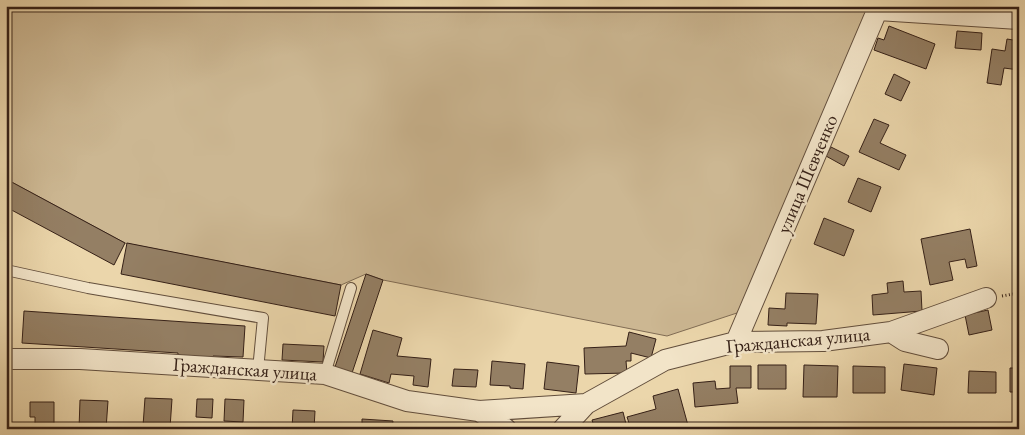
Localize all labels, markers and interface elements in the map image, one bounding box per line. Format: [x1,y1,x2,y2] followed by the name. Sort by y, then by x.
[771,111,843,237] street label: улица Шевченко
[725,321,872,359] street label: Гражданская улица
[172,351,318,387] street label: Гражданская улица

